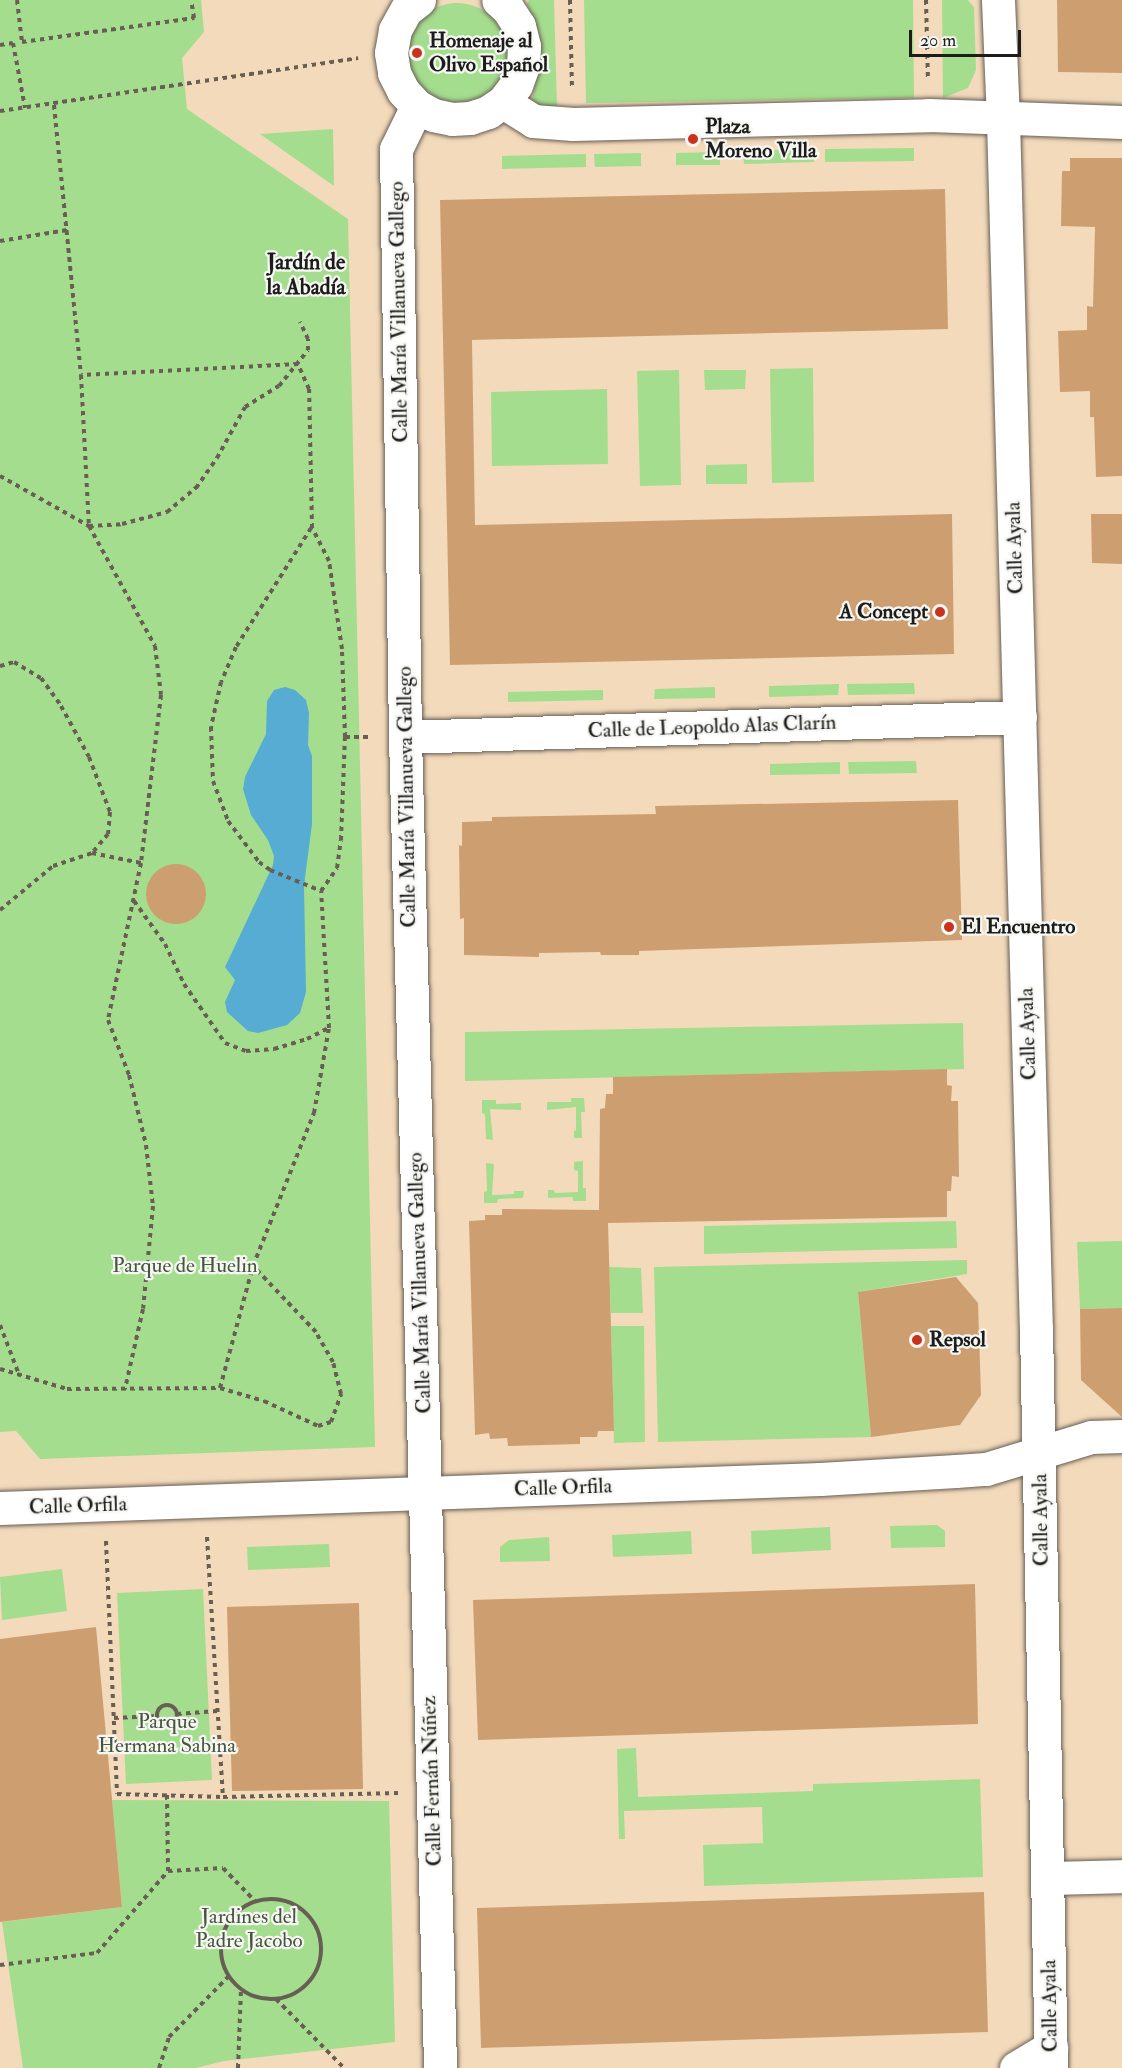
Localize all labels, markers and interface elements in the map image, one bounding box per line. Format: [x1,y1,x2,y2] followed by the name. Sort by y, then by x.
[912,18,1024,56] scale bar
[429,28,548,78] place label: Homenaje al Olivo Español
[920,29,956,52] text: 20 m
[410,46,424,60] marker: Homenaje al Olivo Español
[705,114,817,164] place label: Plaza Moreno Villa
[686,132,700,146] marker: Plaza Moreno Villa
[384,181,414,443] street label: Calle María Villanueva Gallego
[267,249,345,300] district label: Jardín de la Abadía
[1001,501,1029,595] street label: Calle Ayala
[839,599,928,625] place label: A Concept
[933,605,947,619] marker: A Concept
[392,666,422,928] street label: Calle María Villanueva Gallego
[587,710,837,744] street label: Calle de Leopoldo Alas Clarín
[961,914,1075,940] place label: El Encuentro
[942,920,956,934] marker: El Encuentro
[1014,987,1042,1081] street label: Calle Ayala
[403,1152,437,1414] street label: Calle María Villanueva Gallego
[112,1253,258,1279] park label: Parque de Huelin
[929,1327,986,1353] place label: Repsol
[910,1333,924,1347] marker: Repsol
[513,1474,613,1502] street label: Calle Orfila
[1028,1474,1054,1566] street label: Calle Ayala
[28,1492,128,1520] street label: Calle Orfila
[416,1695,448,1867] street label: Calle Fernán Núñez
[98,1709,236,1759] park label: Parque Hermana Sabina
[195,1904,303,1954] park label: Jardines del Padre Jacobo
[1037,1960,1063,2052] street label: Calle Ayala

